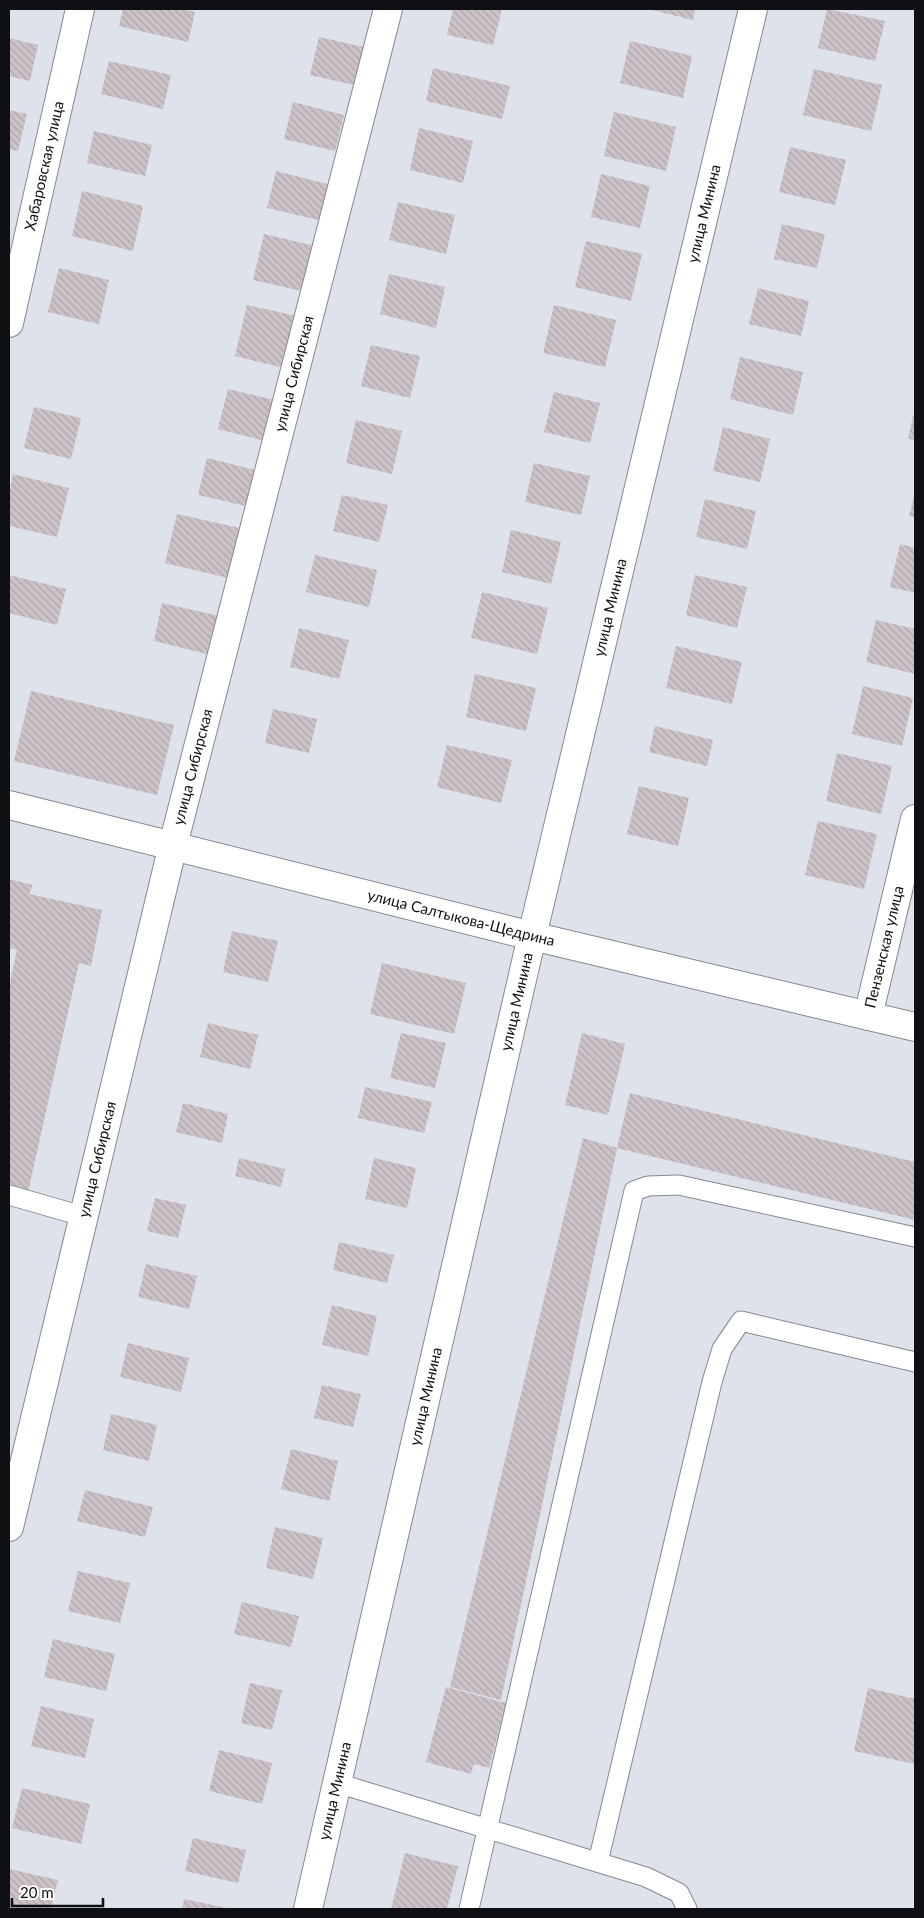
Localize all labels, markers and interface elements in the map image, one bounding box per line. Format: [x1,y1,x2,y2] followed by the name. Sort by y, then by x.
[20,99,67,232] street label: Хабаровская улица
[683,163,724,264] street label: улица Минина
[270,314,317,433] street label: улица Сибирская
[589,557,630,658] street label: улица Минина
[169,707,216,827] street label: улица Сибирская
[860,884,907,1010] street label: Пензенская улица
[366,885,557,949] street label: улица Салтыкова-Щедрина
[496,951,536,1052] street label: улица Минина
[74,1099,119,1219] street label: улица Сибирская
[405,1345,445,1447] street label: улица Минина
[314,1740,354,1842] street label: улица Минина
[12,1876,104,1908] scale bar
[20,1883,54,1901] text: 20 m

